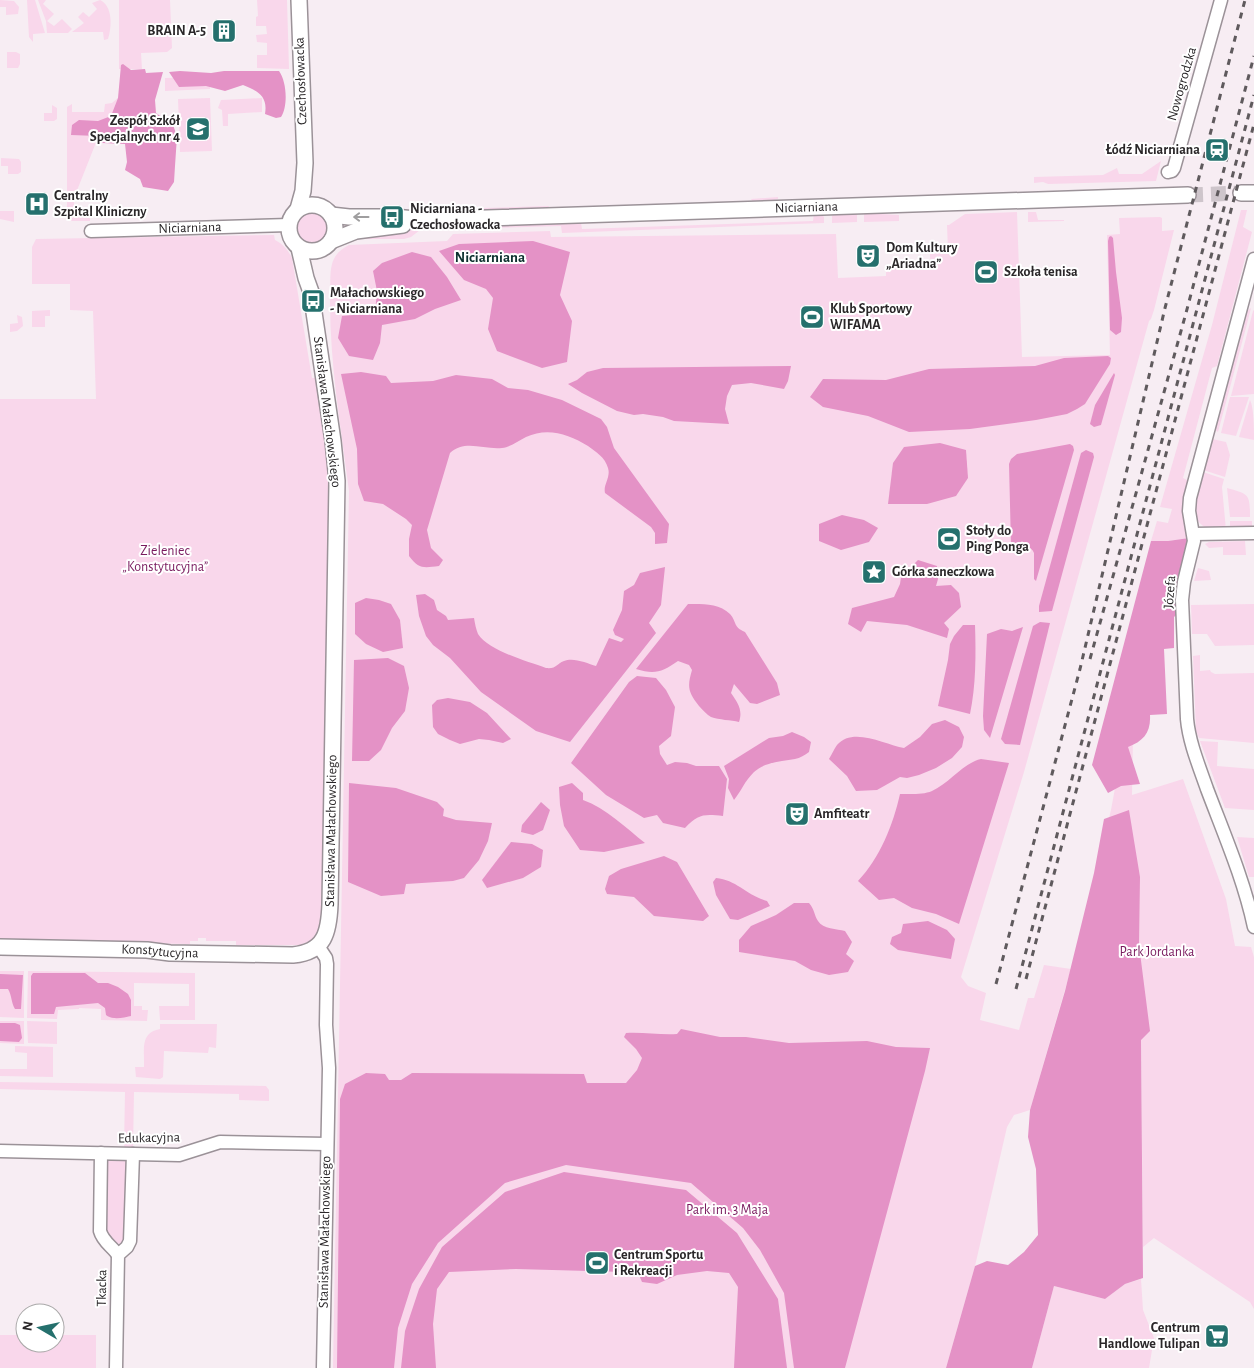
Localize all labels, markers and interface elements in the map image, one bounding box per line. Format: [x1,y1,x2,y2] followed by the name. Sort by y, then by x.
[211,18,237,44] building icon: BRAIN A-5
[147,24,206,38] place label: BRAIN A-5
[292,36,310,125] street label: Czechosłowacka
[1165,45,1199,122] street label: Nowogrodzka
[90,114,181,144] place label: Zespół Szkół Specjalnych nr 4
[185,116,211,142] school or university icon: Zespół Szkół Specjalnych nr 4
[1204,137,1230,163] station icon: Łódź Niciarniana
[1105,143,1200,157] place label: Łódź Niciarniana
[54,189,147,219] place label: Centralny Szpital Kliniczny
[24,191,50,217] hospital icon: Centralny Szpital Kliniczny
[775,199,839,216] street label: Niciarniana
[410,202,501,232] place label: Niciarniana - Czechosłowacka
[379,204,405,230] bus stop icon: Niciarniana - Czechosłowacka
[353,212,370,222] one-way arrow
[158,220,222,236] street label: Niciarniana
[886,241,958,271] place label: Dom Kultury „Ariadna”
[855,243,881,269] theatre icon: Dom Kultury „Ariadna”
[455,250,525,265] district label: Niciarniana
[973,259,999,285] sports icon: Szkoła tenisa
[1004,265,1078,279] place label: Szkoła tenisa
[330,286,424,316] place label: Małachowskiego - Niciarniana
[300,288,326,314] bus stop icon: Małachowskiego - Niciarniana
[830,302,913,332] place label: Klub Sportowy WIFAMA
[799,304,825,330] sports icon: Klub Sportowy WIFAMA
[311,336,343,489] street label: Stanisława Małachowskiego
[966,524,1029,554] place label: Stoły do Ping Ponga
[936,526,962,552] sports icon: Stoły do Ping Ponga
[122,544,208,574] park label: Zieleniec „Konstytucyjna”
[861,559,887,585] place icon: Górka saneczkowa
[892,565,995,579] place label: Górka saneczkowa
[1162,574,1178,609] street label: Józefa
[323,754,339,907] street label: Stanisława Małachowskiego
[784,801,810,827] theatre icon: Amfiteatr
[814,807,870,821] place label: Amfiteatr
[121,942,199,960] street label: Konstytucyjna
[1119,945,1195,959] park label: Park Jordanka
[118,1130,181,1146] street label: Edukacyjna
[317,1156,333,1308] street label: Stanisława Małachowskiego
[686,1203,769,1217] park label: Park im. 3 Maja
[614,1248,704,1278] place label: Centrum Sportu i Rekreacji
[584,1250,610,1276] sports icon: Centrum Sportu i Rekreacji
[95,1269,109,1307] street label: Tkacka
[15,1303,65,1353] north arrow
[20,1320,36,1332] text: N
[1098,1321,1200,1351] place label: Centrum Handlowe Tulipan
[1204,1323,1230,1349] supermarket icon: Centrum Handlowe Tulipan

